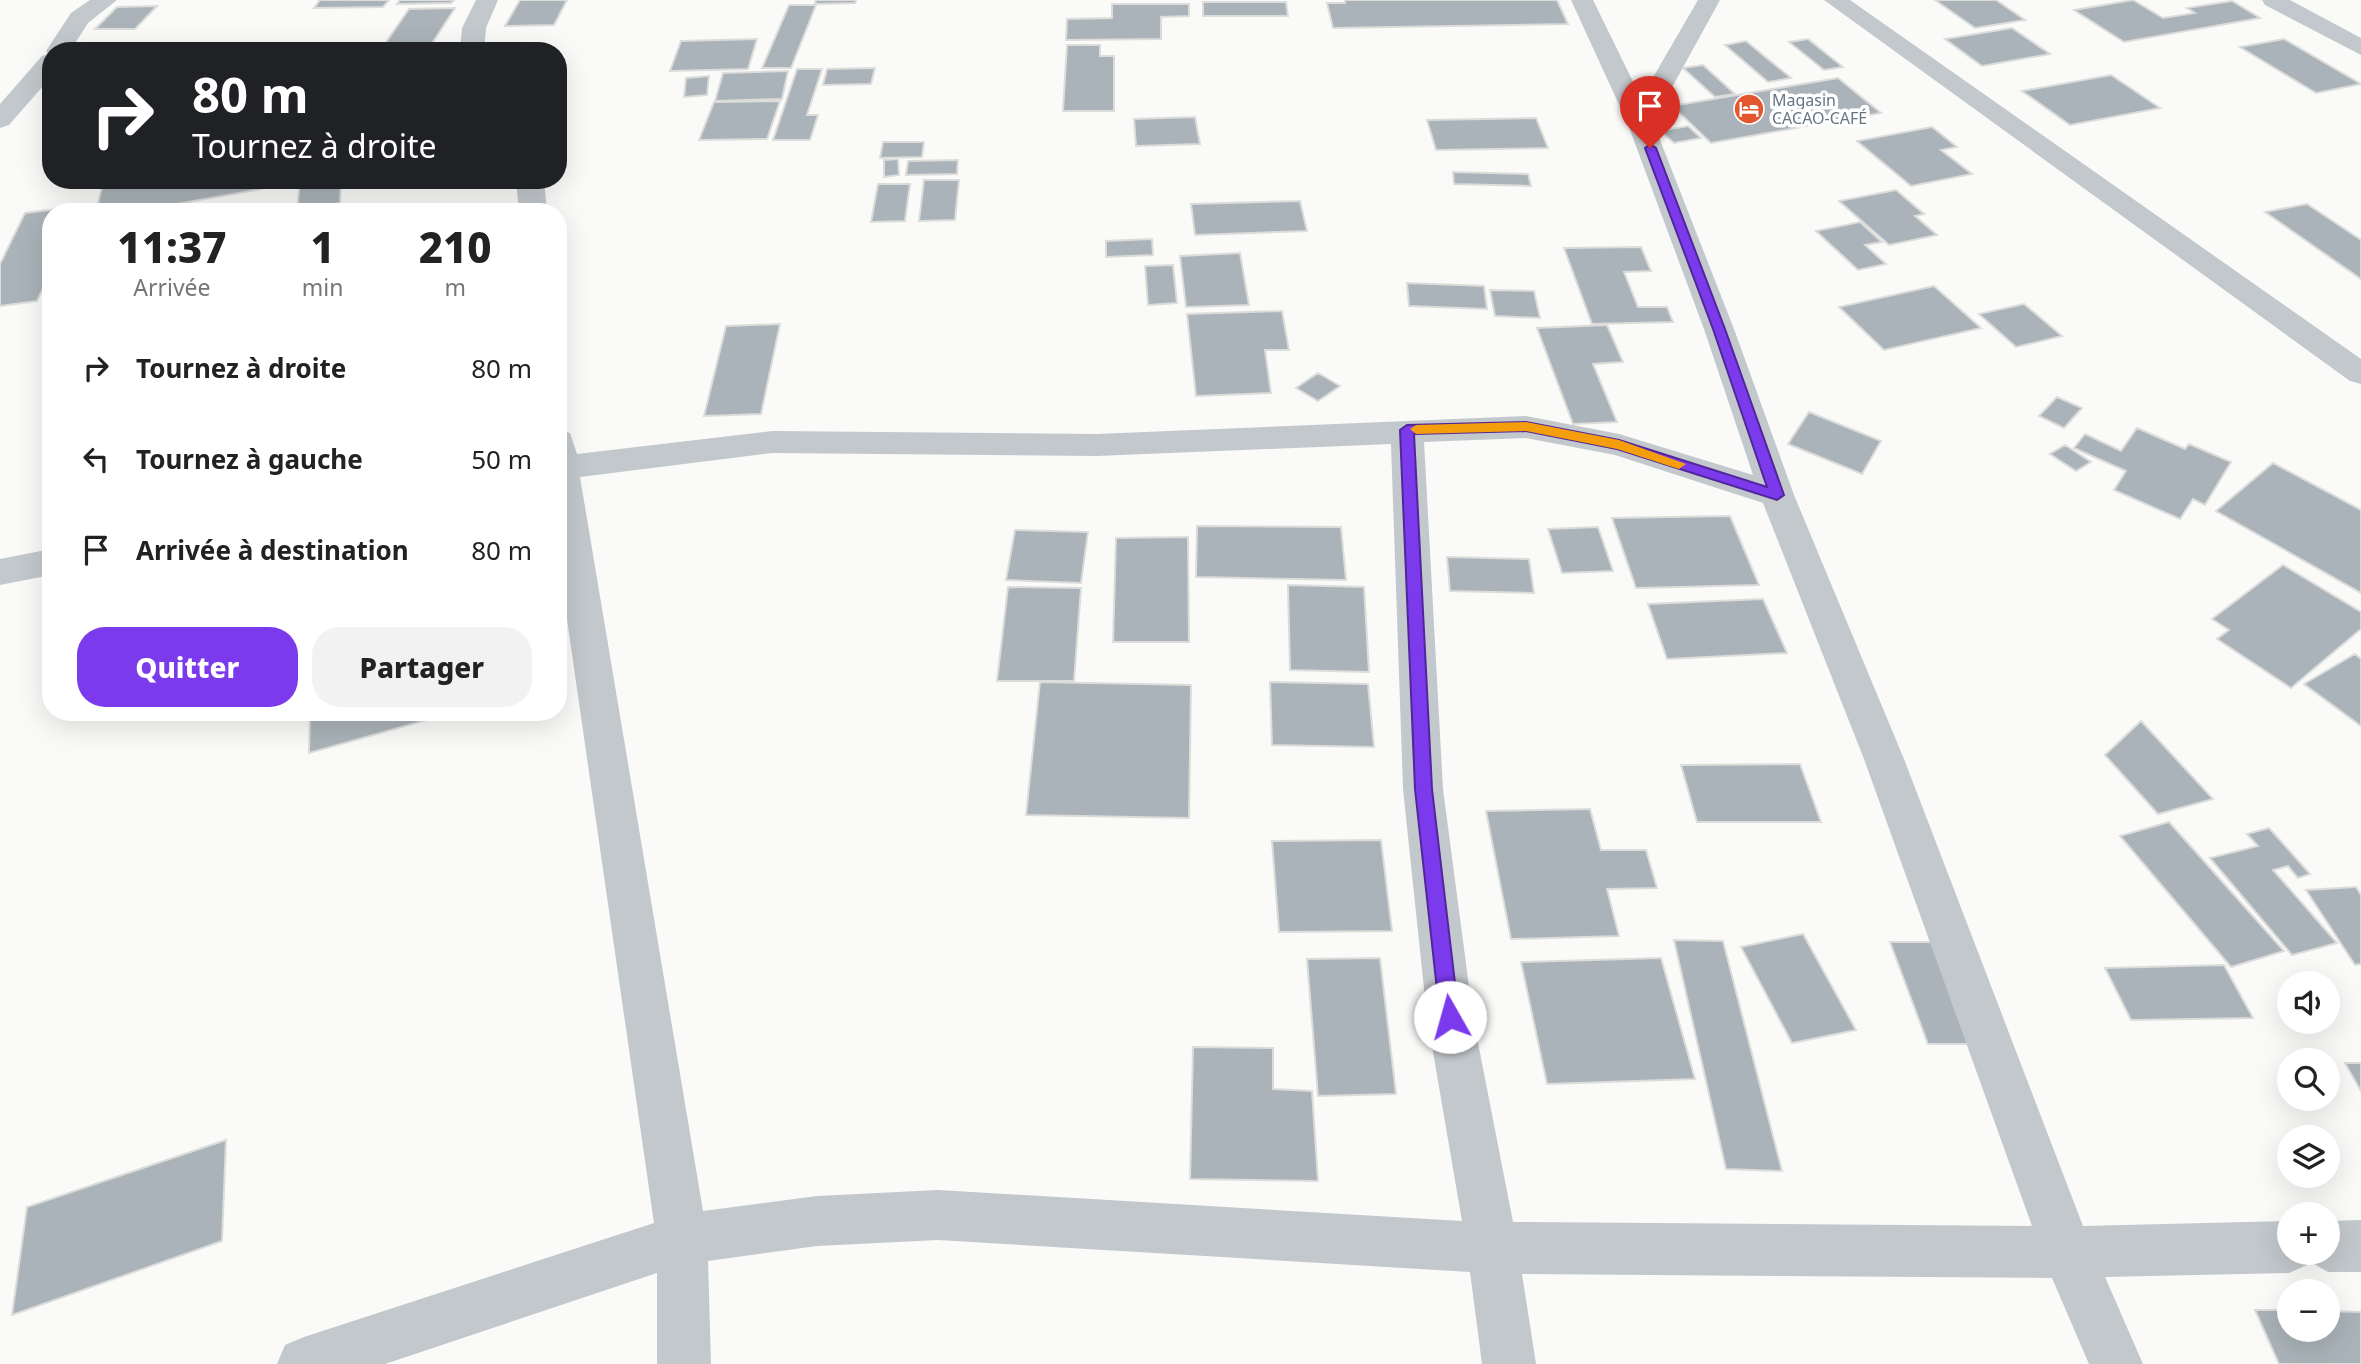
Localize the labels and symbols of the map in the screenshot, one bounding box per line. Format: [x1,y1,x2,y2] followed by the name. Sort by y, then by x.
[1620,76,1680,148] pin
[1772,89,1867,129] place label: Magasin CACAO-CAFÉ
[1732,92,1766,126] hotel icon: Magasin CACAO-CAFÉ
[1413,980,1487,1054] position arrow

